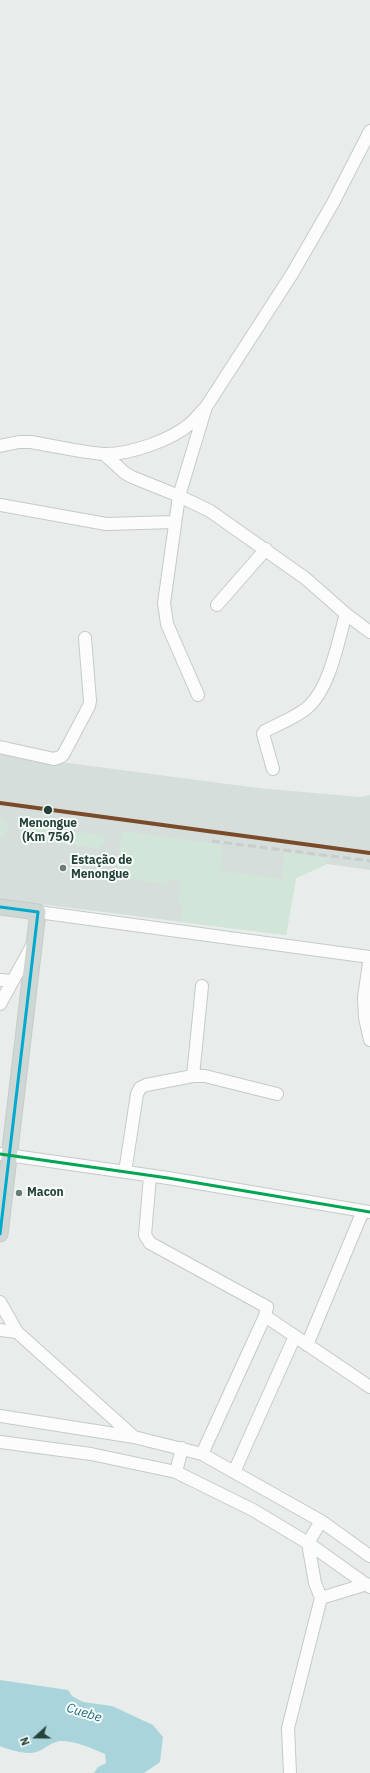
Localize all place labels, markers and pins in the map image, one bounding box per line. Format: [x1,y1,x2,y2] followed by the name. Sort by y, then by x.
[42,804,54,816] marker: Menongue (Km 756)
[19,817,77,845] place label: Menongue (Km 756)
[71,854,132,882] place label: Estação de Menongue
[58,863,68,873] marker: Estação de Menongue
[27,1186,64,1200] place label: Macon
[14,1188,24,1198] marker: Macon

